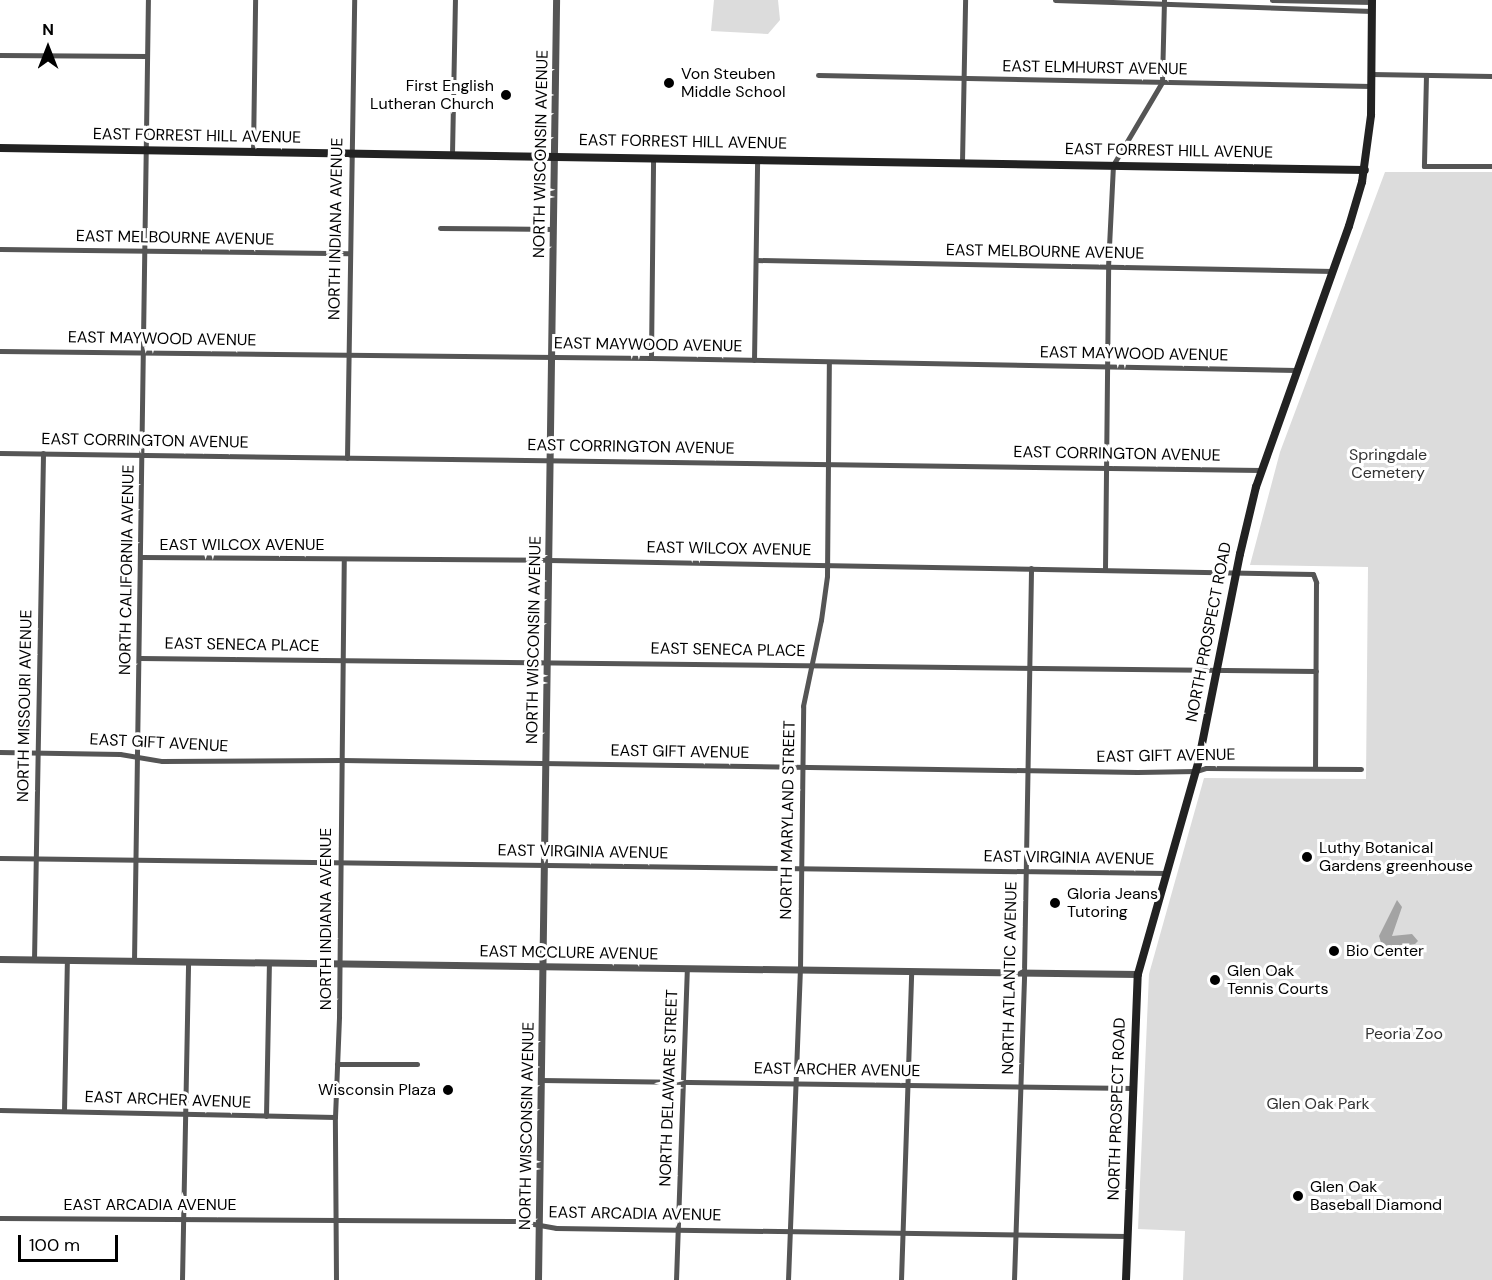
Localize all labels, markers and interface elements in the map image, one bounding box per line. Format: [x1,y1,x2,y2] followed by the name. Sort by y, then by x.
[18,18,78,78] north arrow
[42,19,54,40] text: N
[530,50,552,258] street label: NORTH WISCONSIN AVENUE
[1002,57,1188,79] street label: EAST ELMHURST AVENUE
[681,64,785,102] place label: Von Steuben Middle School
[370,76,494,114] place label: First English Lutheran Church
[662,76,676,90] marker: Von Steuben Middle School
[499,88,513,102] marker: First English Lutheran Church
[93,125,301,147] street label: EAST FORREST HILL AVENUE
[579,131,787,153] street label: EAST FORREST HILL AVENUE
[325,138,347,320] street label: NORTH INDIANA AVENUE
[1065,140,1273,162] street label: EAST FORREST HILL AVENUE
[76,227,274,249] street label: EAST MELBOURNE AVENUE
[946,241,1144,263] street label: EAST MELBOURNE AVENUE
[68,328,256,350] street label: EAST MAYWOOD AVENUE
[554,334,742,356] street label: EAST MAYWOOD AVENUE
[1040,343,1228,365] street label: EAST MAYWOOD AVENUE
[41,430,249,452] street label: EAST CORRINGTON AVENUE
[527,436,735,458] street label: EAST CORRINGTON AVENUE
[1013,443,1221,465] street label: EAST CORRINGTON AVENUE
[1349,445,1427,483] park label: Springdale Cemetery
[116,465,138,675] street label: NORTH CALIFORNIA AVENUE
[160,535,324,555] street label: EAST WILCOX AVENUE
[523,536,545,744] street label: NORTH WISCONSIN AVENUE
[646,538,812,560] street label: EAST WILCOX AVENUE
[1182,540,1236,724] street label: NORTH PROSPECT ROAD
[14,610,36,802] street label: NORTH MISSOURI AVENUE
[165,634,319,656] street label: EAST SENECA PLACE
[651,639,805,661] street label: EAST SENECA PLACE
[777,720,799,920] street label: NORTH MARYLAND STREET
[89,730,229,756] street label: EAST GIFT AVENUE
[610,741,750,763] street label: EAST GIFT AVENUE
[1096,745,1236,767] street label: EAST GIFT AVENUE
[316,828,336,1010] street label: NORTH INDIANA AVENUE
[1319,838,1473,876] place label: Luthy Botanical Gardens greenhouse
[497,841,669,863] street label: EAST VIRGINIA AVENUE
[983,847,1155,869] street label: EAST VIRGINIA AVENUE
[1300,850,1314,864] marker: Luthy Botanical Gardens greenhouse
[999,881,1021,1075] street label: NORTH ATLANTIC AVENUE
[1067,884,1158,922] place label: Gloria Jeans Tutoring
[1048,896,1062,910] marker: Gloria Jeans Tutoring
[1346,941,1424,961] place label: Bio Center
[479,942,659,964] street label: EAST MCCLURE AVENUE
[1327,944,1341,958] marker: Bio Center
[1227,961,1328,999] place label: Glen Oak Tennis Courts
[1208,973,1222,987] marker: Glen Oak Tennis Courts
[656,989,682,1187] street label: NORTH DELAWARE STREET
[1104,1017,1130,1201] street label: NORTH PROSPECT ROAD
[516,1022,538,1230] street label: NORTH WISCONSIN AVENUE
[1365,1024,1443,1044] park label: Peoria Zoo
[754,1059,920,1081] street label: EAST ARCHER AVENUE
[318,1080,436,1100] place label: Wisconsin Plaza
[441,1083,455,1097] marker: Wisconsin Plaza
[84,1087,252,1113] street label: EAST ARCHER AVENUE
[1266,1094,1370,1114] park label: Glen Oak Park
[1310,1177,1442,1215] place label: Glen Oak Baseball Diamond
[1291,1189,1305,1203] marker: Glen Oak Baseball Diamond
[64,1195,236,1215] street label: EAST ARCADIA AVENUE
[548,1203,722,1225] street label: EAST ARCADIA AVENUE
[21,1223,122,1261] scale bar
[29,1233,80,1257] text: 100 m

